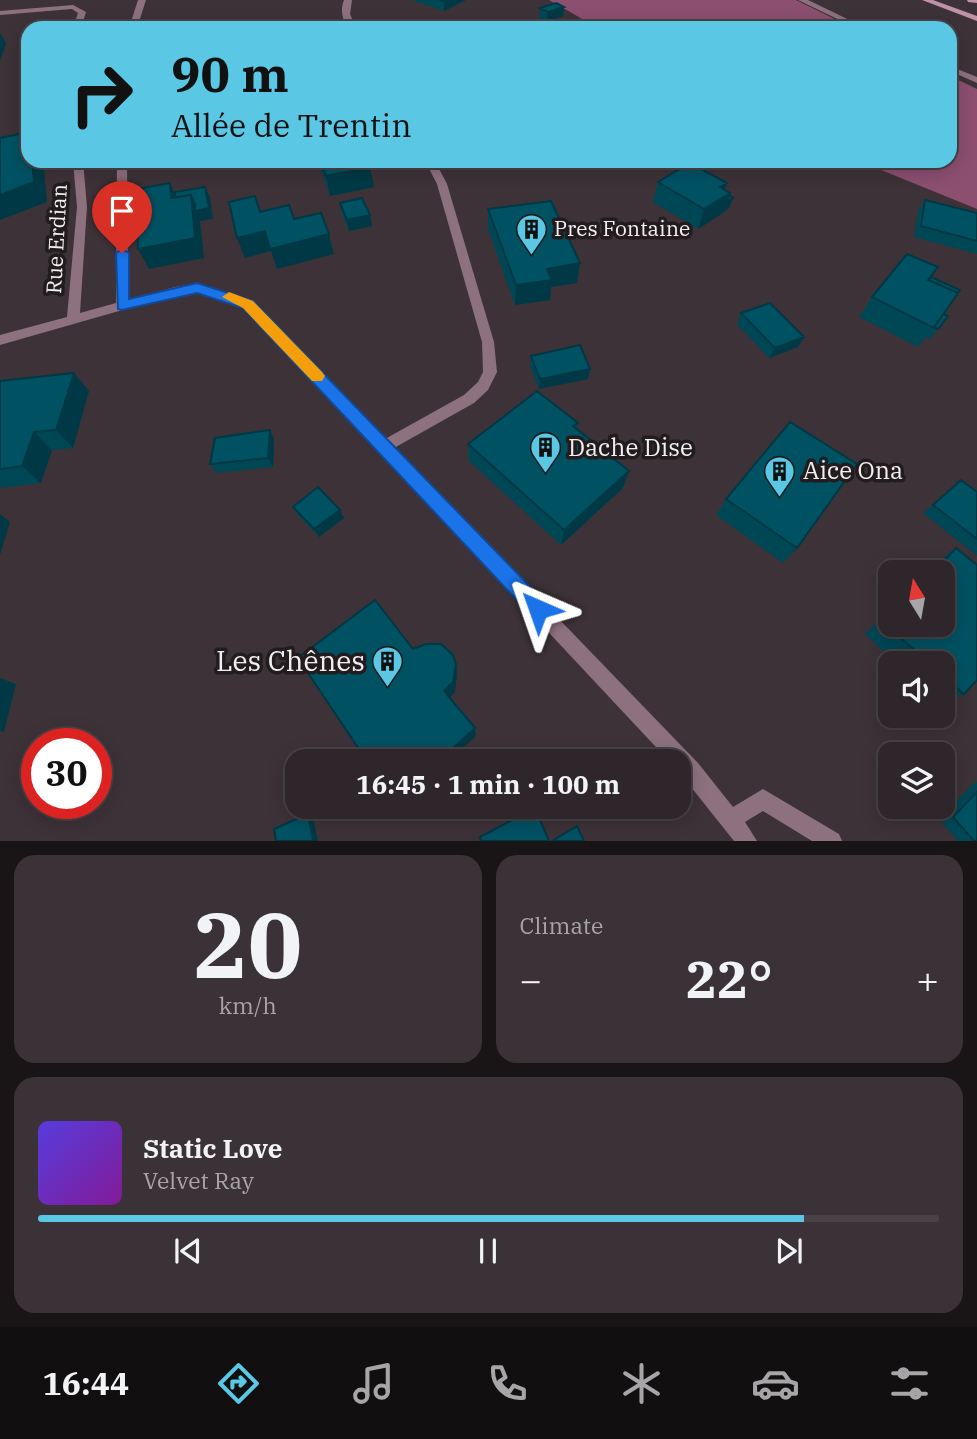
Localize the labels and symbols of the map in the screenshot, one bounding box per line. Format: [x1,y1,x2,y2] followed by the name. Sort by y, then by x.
[92,181,152,253] pin
[39,183,73,295] street label: Rue Erdian
[514,212,548,256] building icon: Pres Fontaine
[554,214,690,242] place label: Pres Fontaine
[528,431,562,475] building icon: Dache Dise
[568,431,693,463] place label: Dache Dise
[763,454,797,498] building icon: Aice Ona
[803,454,903,486] place label: Aice Ona
[878,560,956,637] north arrow
[501,572,575,646] position arrow
[216,642,365,679] place label: Les Chênes
[371,644,405,688] building icon: Les Chênes
[21,728,112,819] speed limit sign: 30

